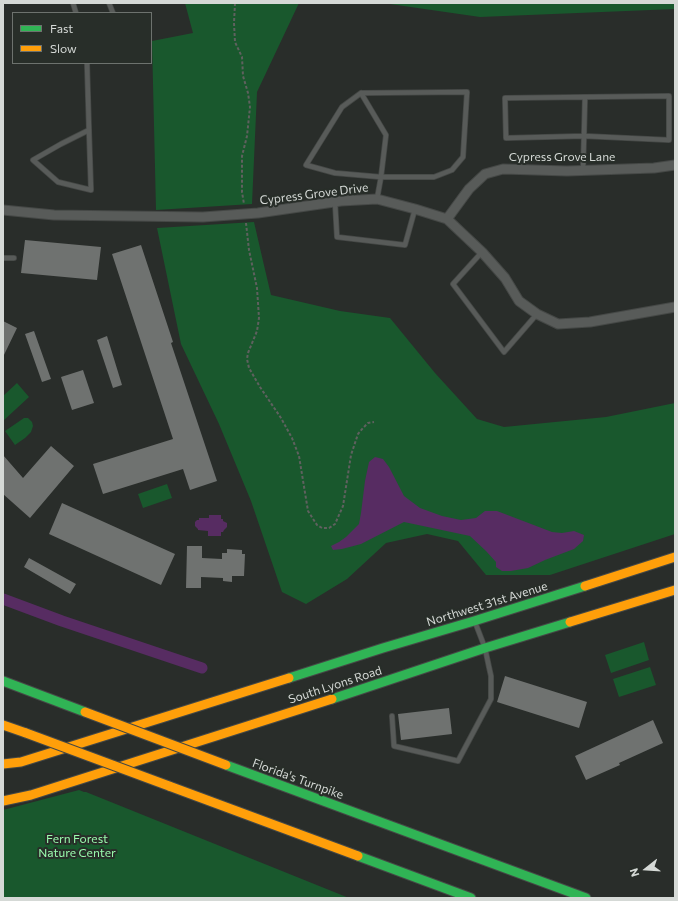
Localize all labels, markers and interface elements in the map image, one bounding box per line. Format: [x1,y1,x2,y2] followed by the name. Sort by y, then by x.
[12,12,152,64] legend
[50,21,73,35] text: Fast
[50,41,77,55] text: Slow
[509,150,615,164] street label: Cypress Grove Lane
[259,180,369,208] street label: Cypress Grove Drive
[425,579,549,629] street label: Northwest 31st Avenue
[286,663,384,707] street label: South Lyons Road
[250,756,346,802] street label: Florida's Turnpike
[38,832,116,860] park label: Fern Forest Nature Center
[626,849,666,889] north arrow
[627,867,641,879] text: N

